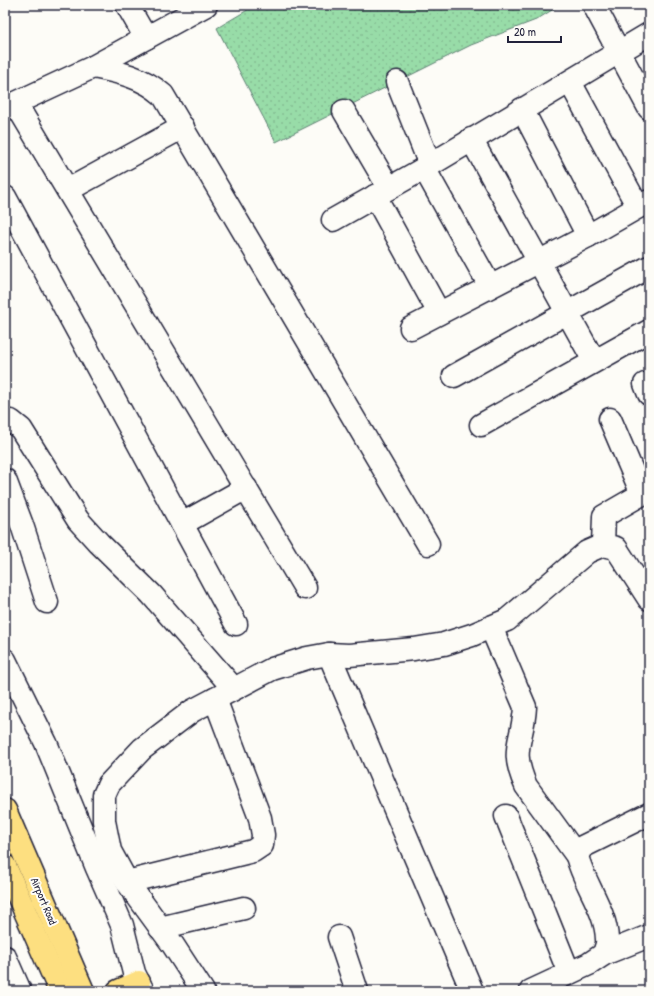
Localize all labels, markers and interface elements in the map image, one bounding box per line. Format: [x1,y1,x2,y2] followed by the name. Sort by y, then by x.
[508,18,561,44] scale bar
[514,23,536,40] text: 20 m
[28,875,60,927] street label: Airport Road

